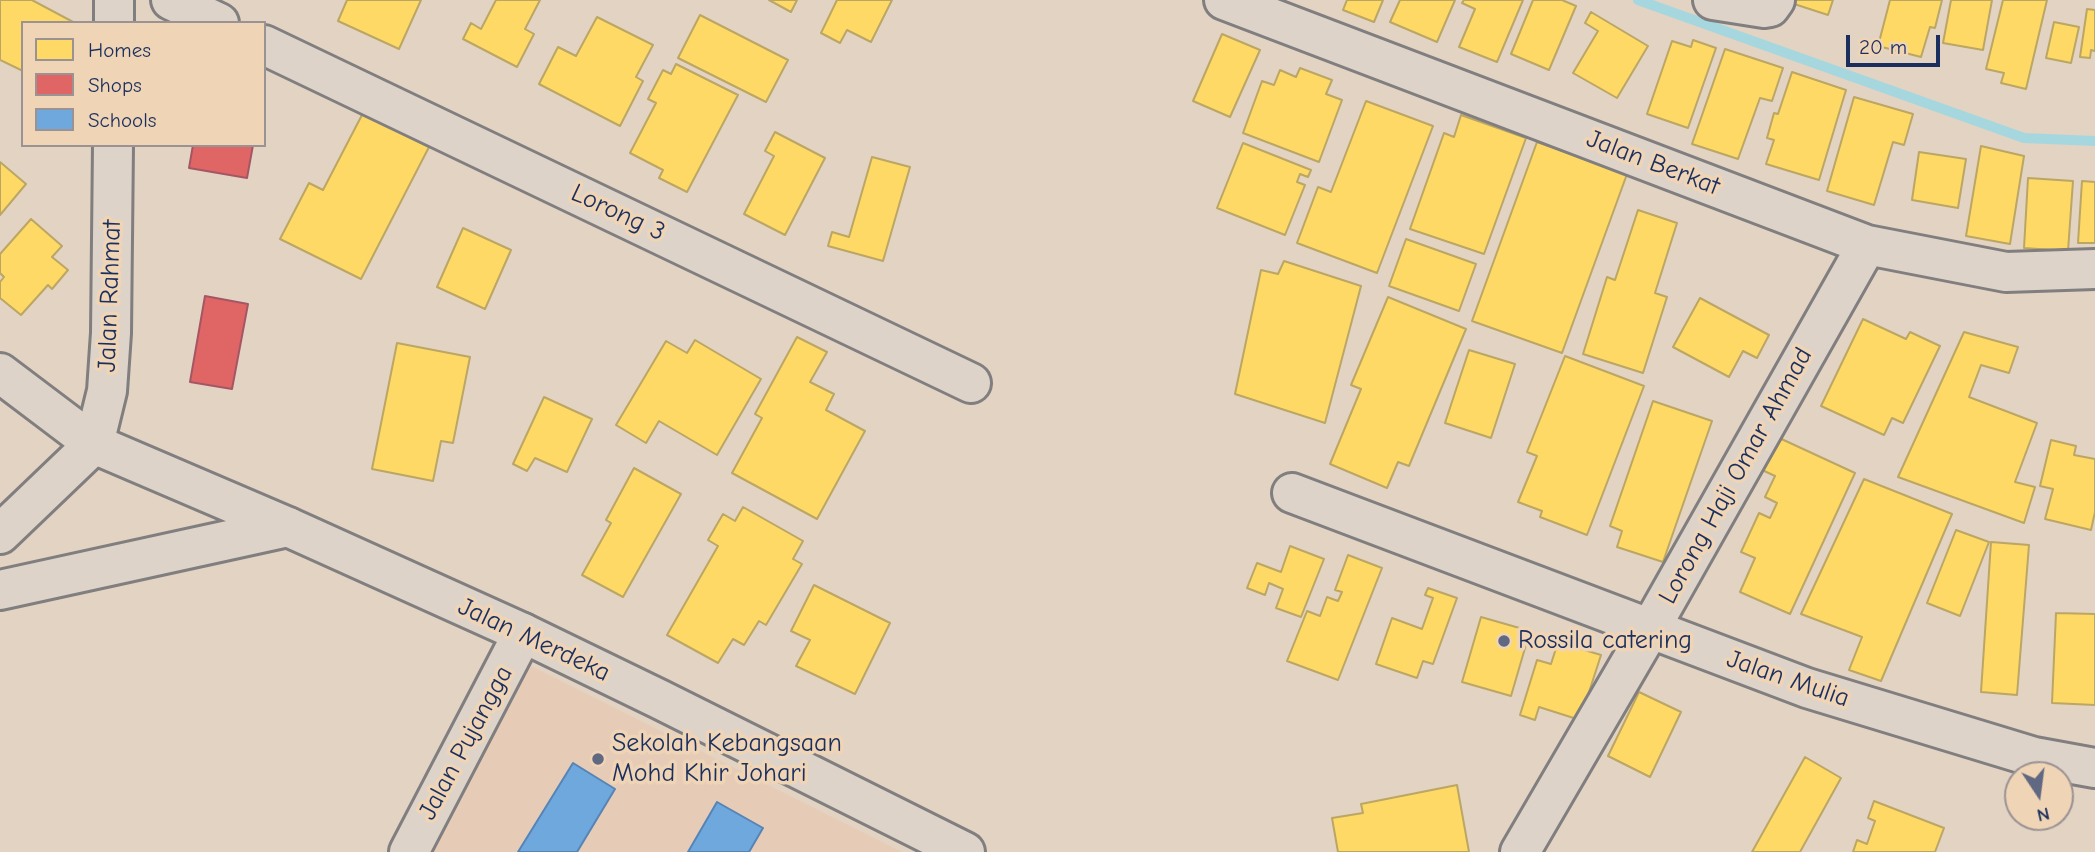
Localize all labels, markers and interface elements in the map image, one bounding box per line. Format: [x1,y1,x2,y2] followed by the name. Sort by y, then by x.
[21,21,266,147] legend
[1850,21,1944,65] scale bar
[1859,35,1907,59] text: 20 m
[88,38,151,62] text: Homes
[88,73,142,97] text: Shops
[88,108,157,132] text: Schools
[1582,123,1724,203] street label: Jalan Berkat
[566,178,670,248] street label: Lorong 3
[92,219,128,373] street label: Jalan Rahmat
[1653,342,1819,610] street label: Lorong Haji Omar Ahmad
[453,591,615,689] street label: Jalan Merdeka
[1518,625,1692,657] place label: Rossila catering
[1496,633,1512,649] marker: Rossila catering
[1723,643,1853,715] street label: Jalan Mulia
[412,661,520,825] street label: Jalan Pujangga
[612,728,842,790] place label: Sekolah Kebangsaan Mohd Khir Johari
[590,751,606,767] marker: Sekolah Kebangsaan Mohd Khir Johari
[2004,761,2074,831] north arrow
[2035,802,2052,827] text: N

